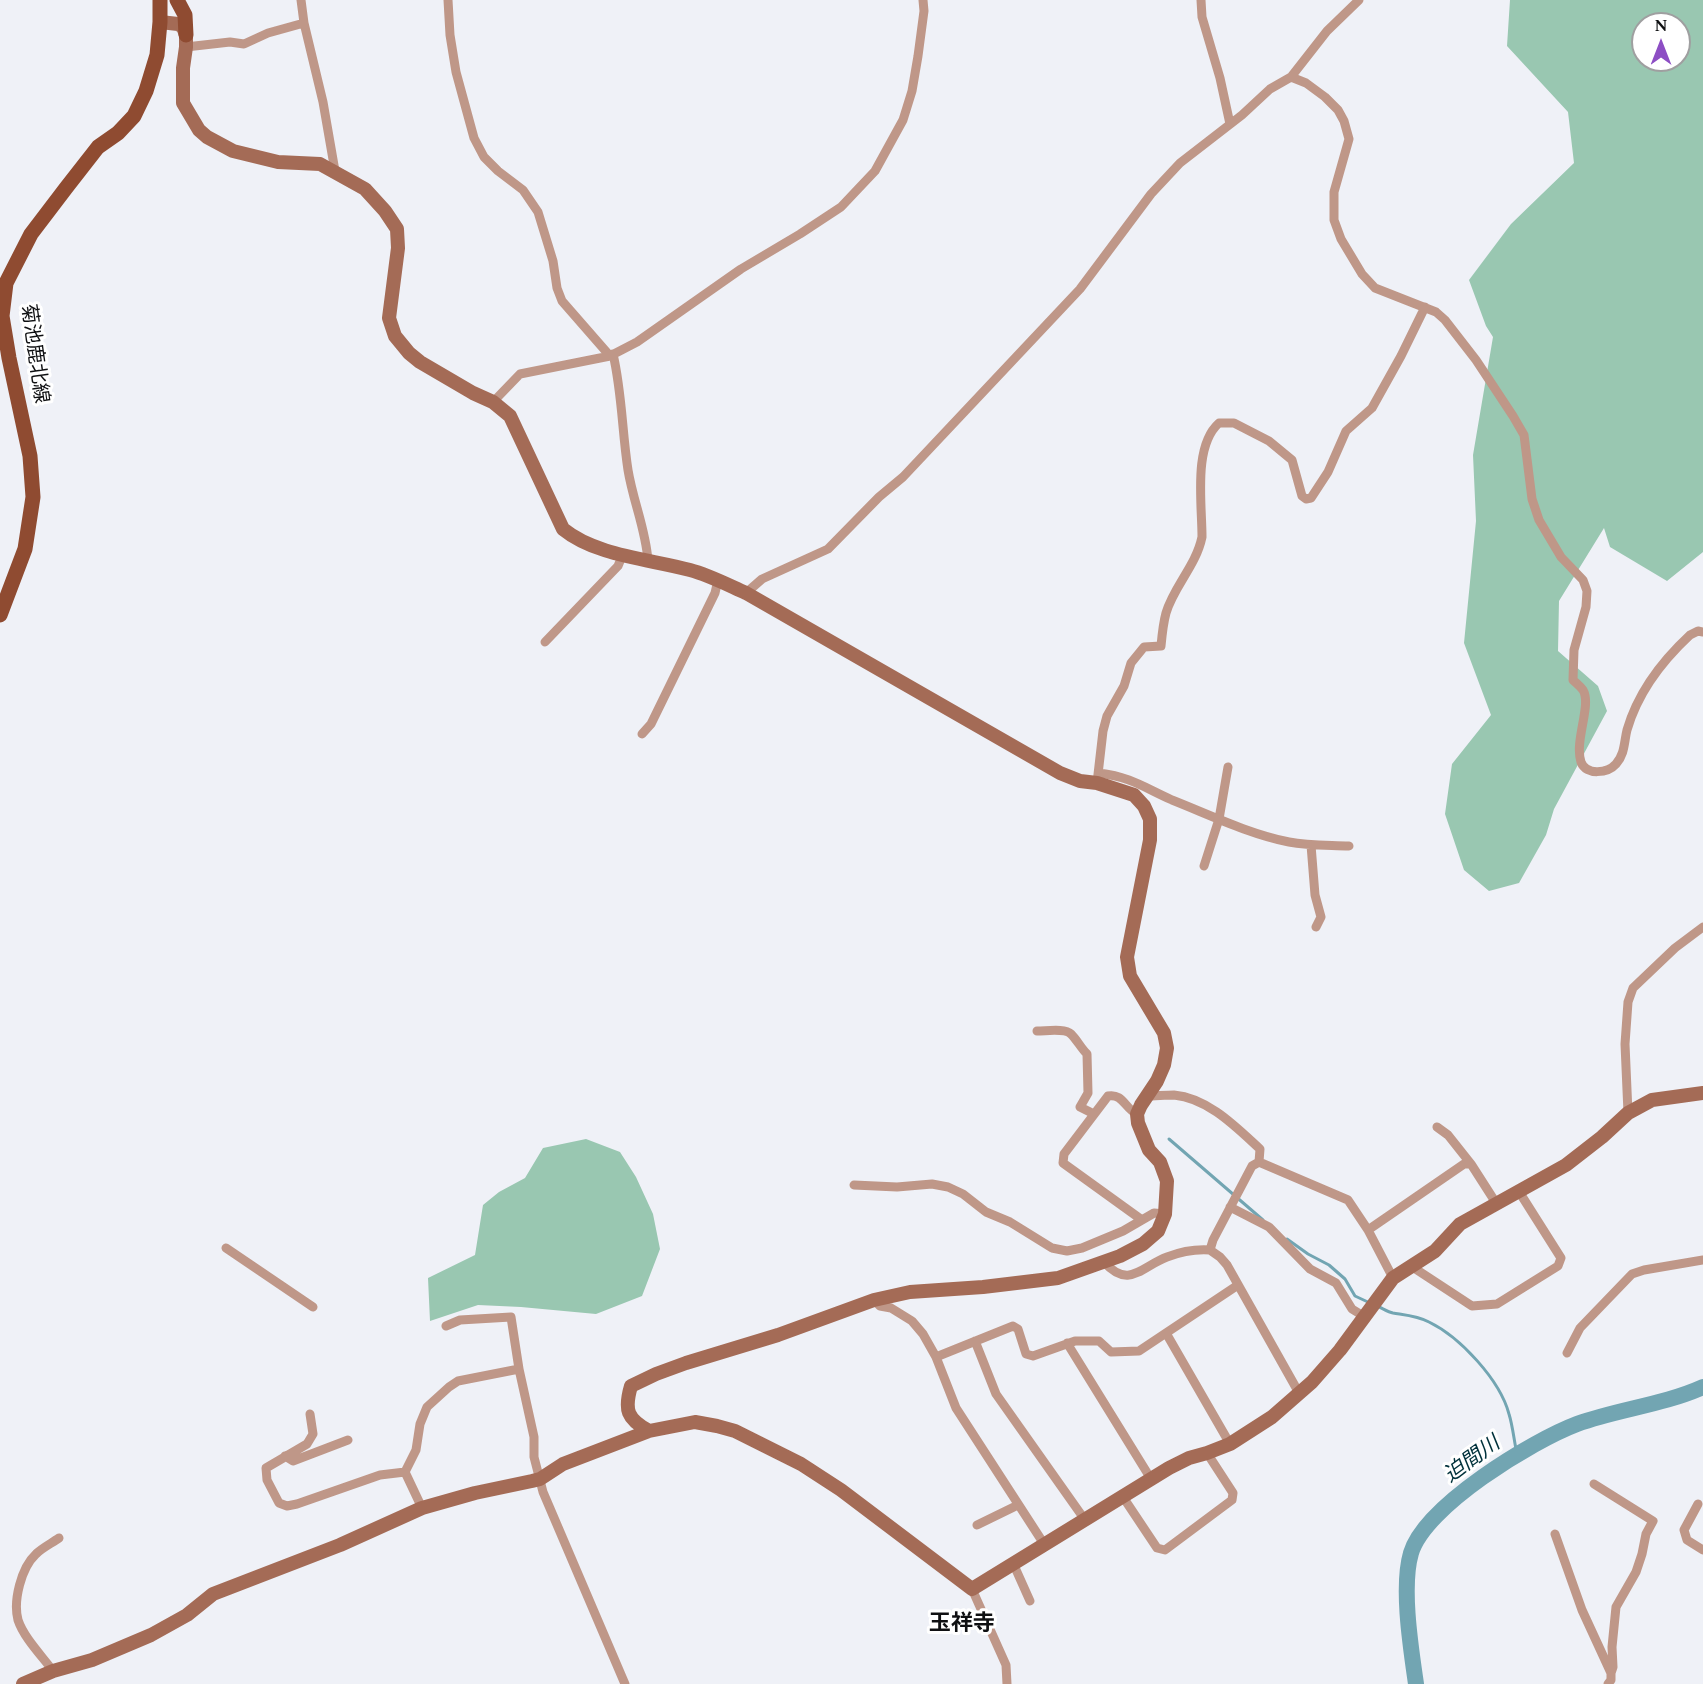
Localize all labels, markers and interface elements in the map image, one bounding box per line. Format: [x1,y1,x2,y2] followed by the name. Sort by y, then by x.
[1631,12,1691,72] north arrow
[1654,14,1668,38] text: N
[14,303,52,405] street label: 菊池鹿北線
[1440,1432,1506,1490] water label: 迫間川
[929,1613,995,1639] district label: 玉祥寺

